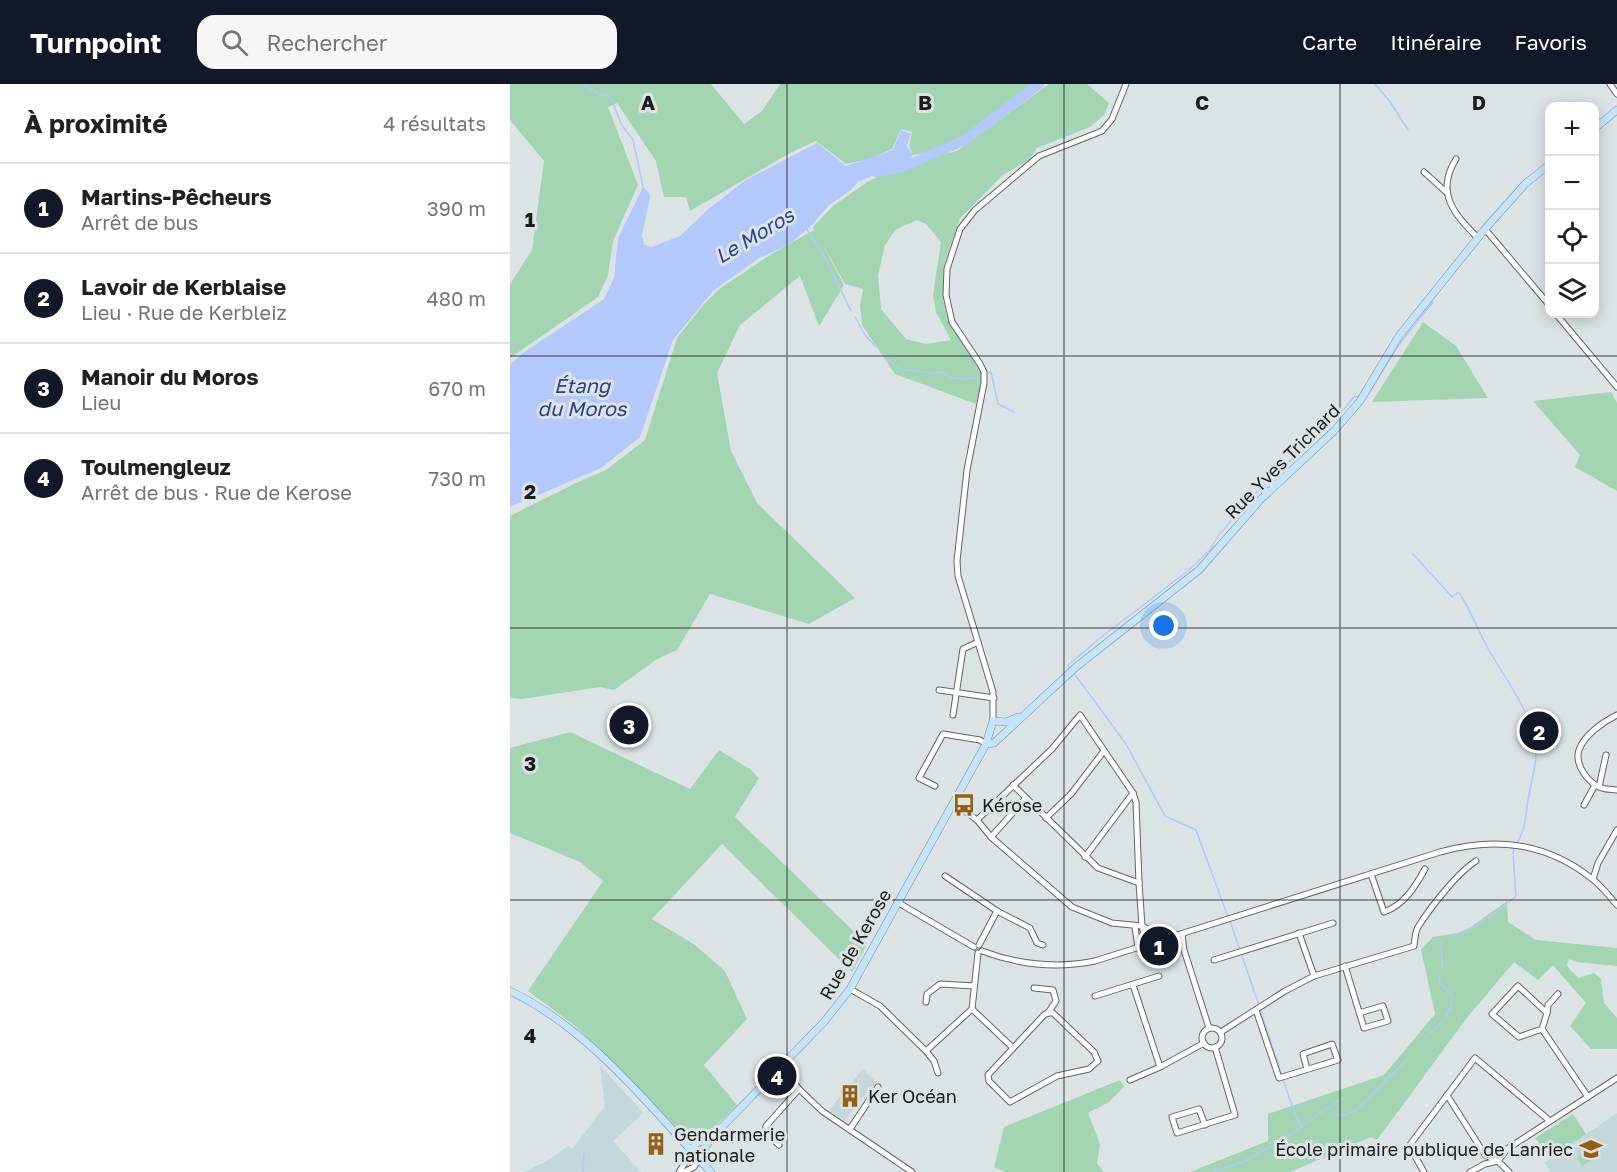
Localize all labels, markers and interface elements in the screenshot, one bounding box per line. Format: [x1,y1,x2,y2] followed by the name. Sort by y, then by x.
[197,15,617,69] search box
[30,26,161,59] text: Turnpoint
[218,26,251,59] icon: search
[266,29,387,56] text: Rechercher
[1302,29,1357,55] text: Carte
[1390,29,1482,55] text: Itinéraire
[1515,29,1587,55] text: Favoris
[641,90,655,114] text: A
[918,90,932,114] text: B
[1195,90,1209,114] text: C
[1472,90,1486,114] text: D
[1545,102,1599,318] map controls
[1545,102,1599,156] button: +
[24,108,168,139] text: À proximité
[383,111,486,135] text: 4 résultats
[1545,156,1599,210] button: −
[81,183,272,210] text: Martins-Pêcheurs
[38,196,49,220] text: 1
[427,196,486,220] text: 390 m
[710,202,799,268] water label: Le Moros
[525,207,535,231] text: 1
[81,210,198,234] text: Arrêt de bus
[1545,210,1599,264] button: locate
[1545,264,1599,318] button: layers
[81,273,286,300] text: Lavoir de Kerblaise
[37,286,50,310] text: 2
[427,286,486,310] text: 480 m
[81,300,287,324] text: Lieu · Rue de Kerbleiz
[81,363,259,390] text: Manoir du Moros
[538,373,628,420] water label: Étang du Moros
[37,376,50,400] text: 3
[428,376,486,400] text: 670 m
[81,390,121,414] text: Lieu
[1220,399,1344,523] street label: Rue Yves Trichard
[81,453,231,480] text: Toulmengleuz
[37,466,50,490] text: 4
[429,466,486,490] text: 730 m
[524,479,536,503] text: 2
[81,480,352,504] text: Arrêt de bus · Rue de Kerose
[1149,611,1178,640] your location
[610,702,648,748] pin: 3
[1520,708,1558,754] pin: 2
[524,751,536,775] text: 3
[951,792,977,818] bus stop icon: Kérose
[982,794,1042,816] place label: Kérose
[815,885,895,1003] street label: Rue de Kerose
[1140,924,1178,968] pin: 1
[524,1023,536,1047] text: 4
[758,1054,796,1098] pin: 4
[837,1083,863,1109] building icon: Ker Océan
[868,1085,957,1107] place label: Ker Océan
[674,1123,785,1166] place label: Gendarmerie nationale
[643,1131,669,1157] building icon: Gendarmerie nationale
[1578,1136,1604,1162] school or university icon: École primaire publique de Lanriec
[1275,1138,1573,1160] place label: École primaire publique de Lanriec

